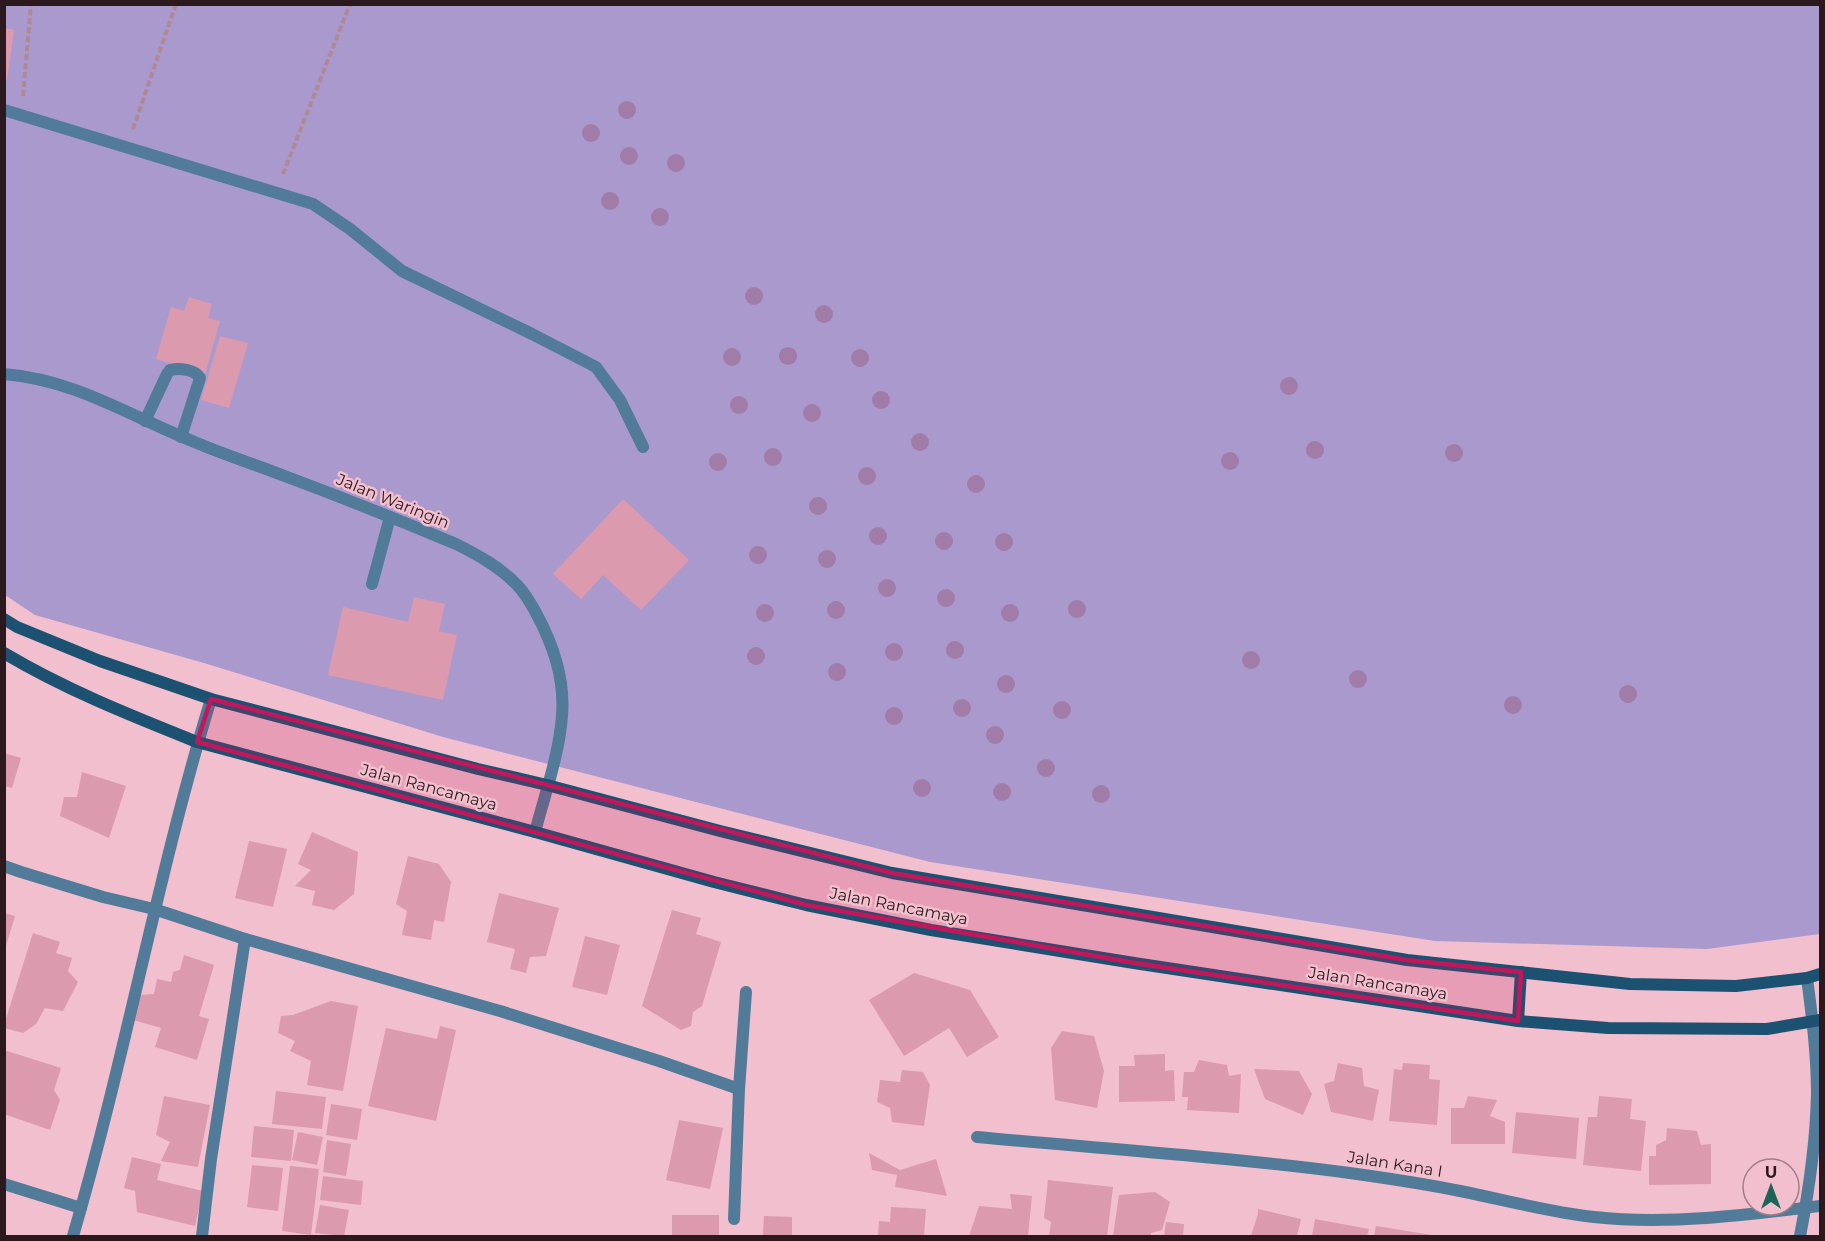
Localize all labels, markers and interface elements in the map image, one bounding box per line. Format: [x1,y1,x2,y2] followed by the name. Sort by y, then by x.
[333,469,452,532] street label: Jalan Waringin
[358,759,499,814] street label: Jalan Rancamaya
[827,883,970,929] street label: Jalan Rancamaya
[1306,962,1449,1003] street label: Jalan Rancamaya
[1345,1147,1444,1181] street label: Jalan Kana I
[1741,1157,1801,1217] north arrow
[1765,1163,1777,1182] text: U

